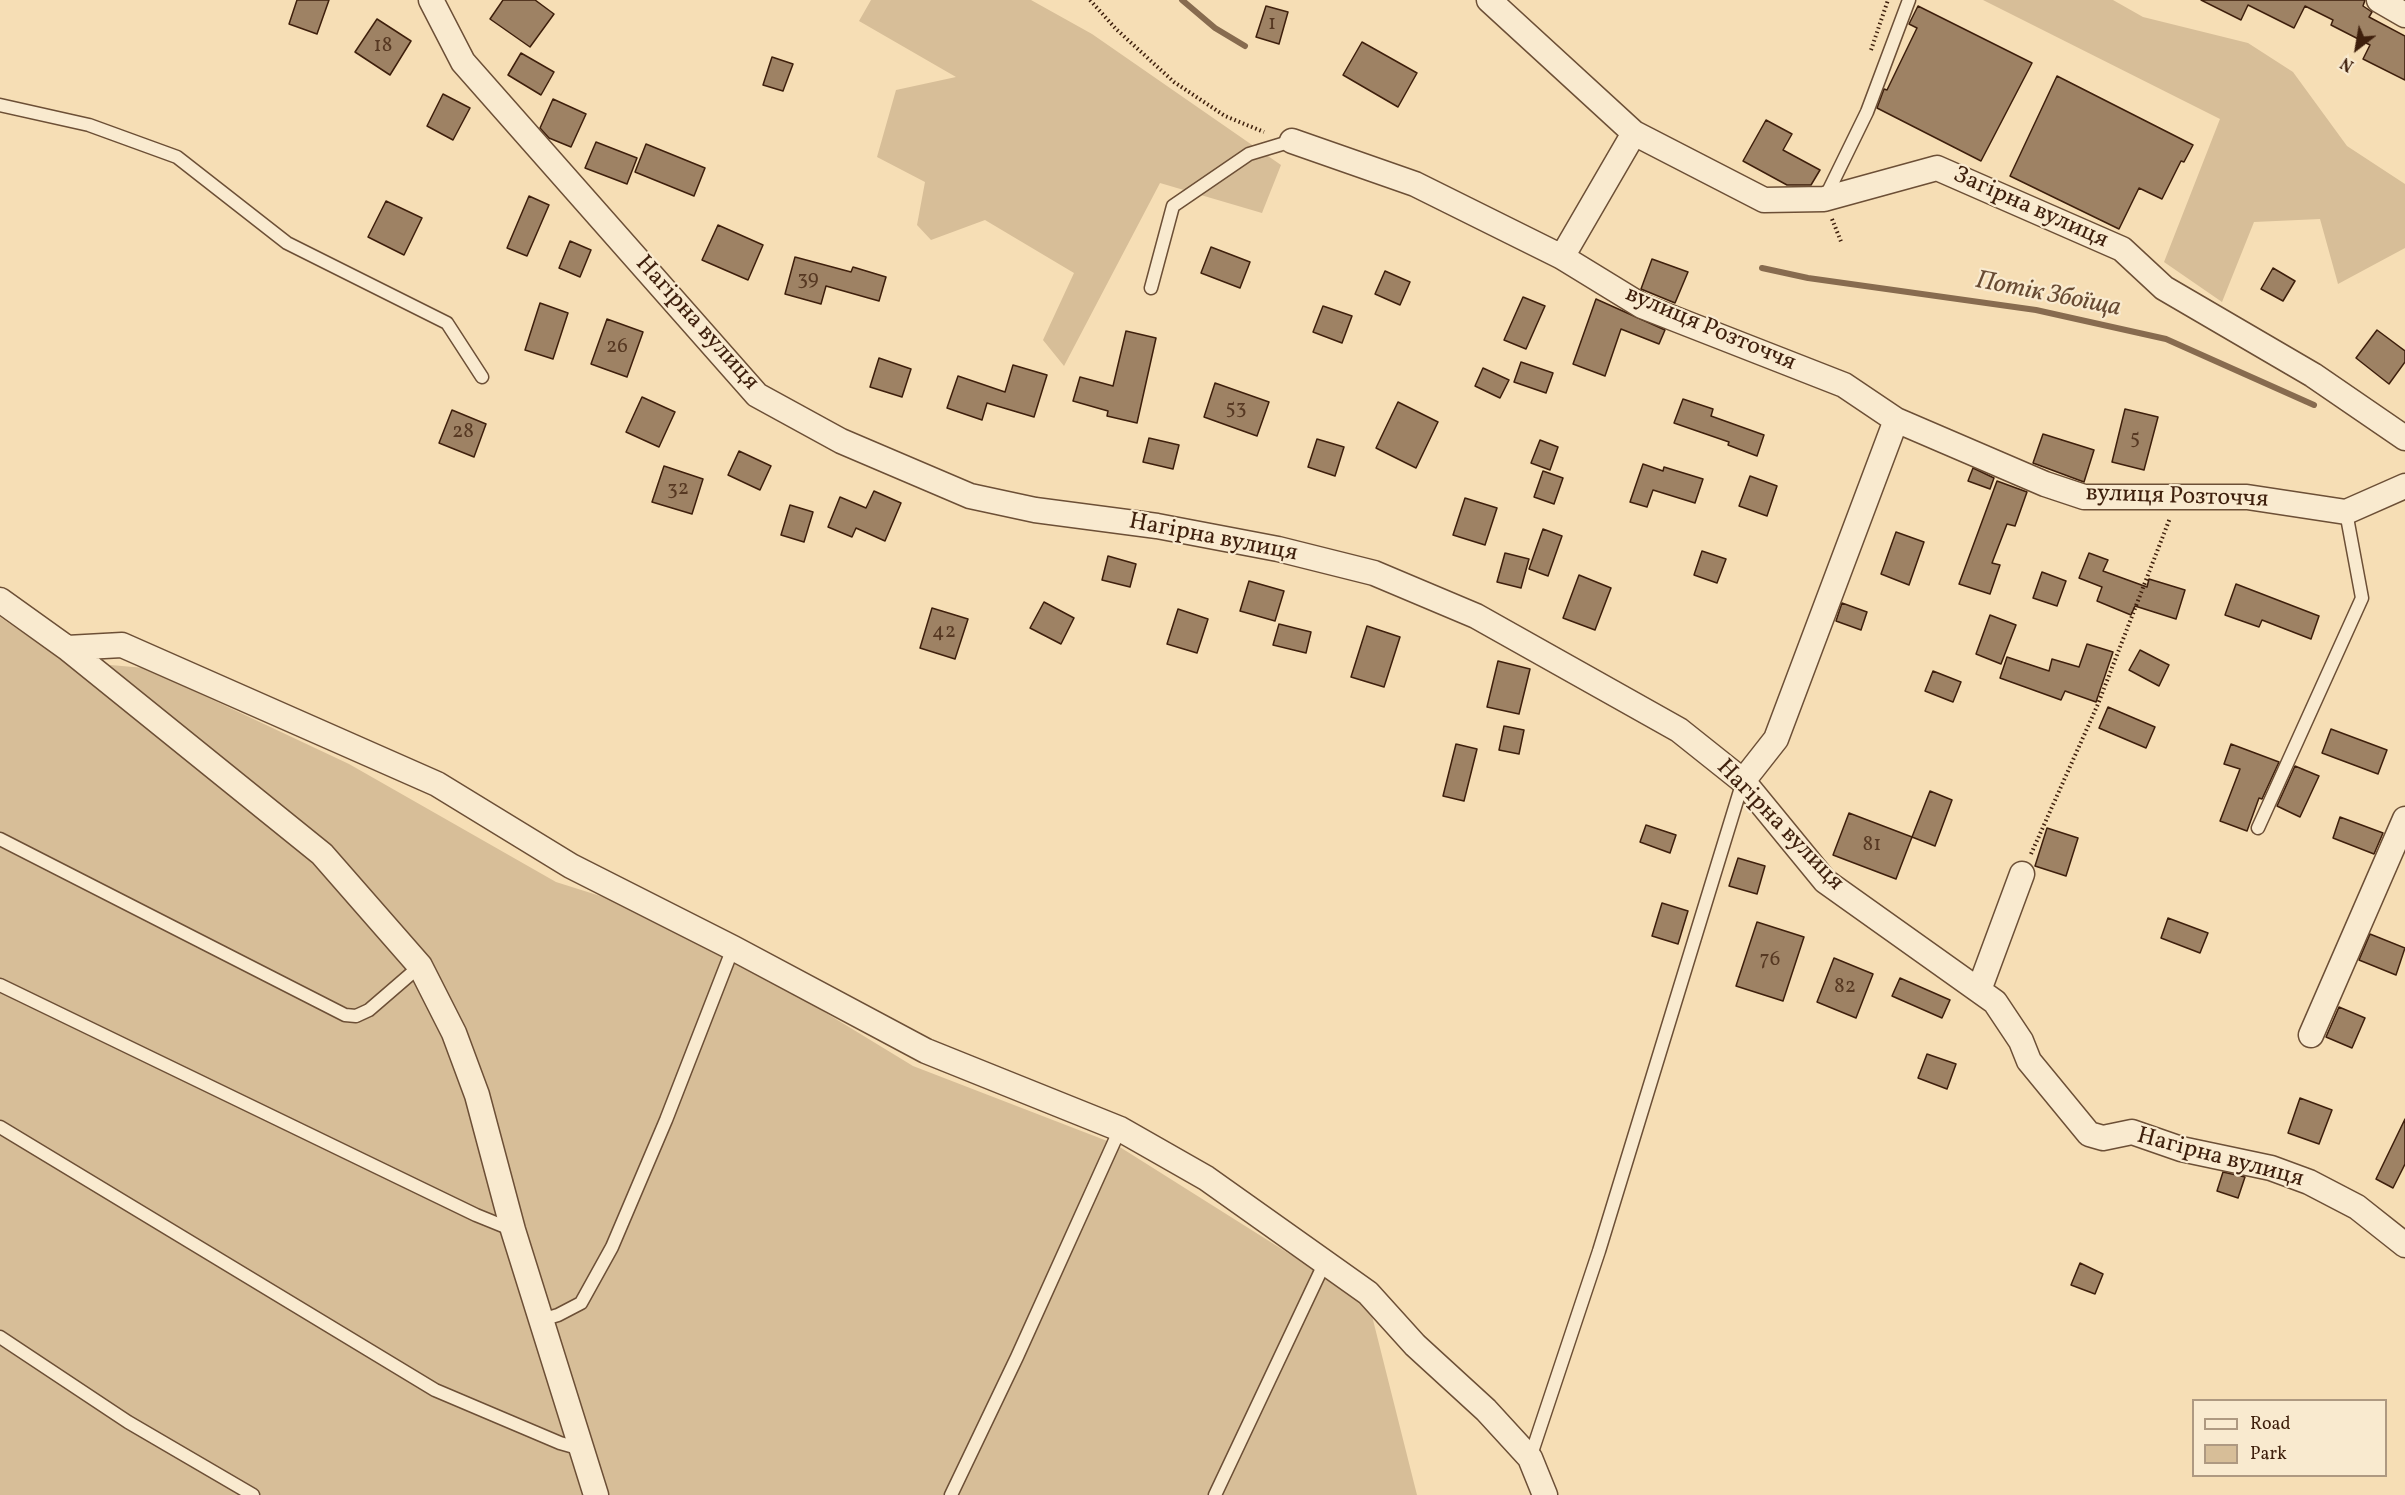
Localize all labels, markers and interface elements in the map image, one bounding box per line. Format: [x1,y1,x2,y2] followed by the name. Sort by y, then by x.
[1268,12,1276,38] house number: 1
[2327,18,2387,78] north arrow
[374,34,392,60] house number: 18
[2337,51,2358,76] text: N
[1948,162,2112,256] street label: Загірна вулиця
[628,251,764,397] street label: Нагірна вулиця
[797,267,819,293] house number: 39
[1973,267,2123,325] water label: Потік Збоїща
[1620,281,1800,379] street label: вулиця Розточчя
[606,335,628,361] house number: 26
[1226,396,1246,422] house number: 53
[452,420,474,446] house number: 28
[2130,426,2140,452] house number: 5
[667,477,689,503] house number: 32
[2085,480,2269,516] street label: вулиця Розточчя
[1126,509,1300,569] street label: Нагірна вулиця
[932,620,956,646] house number: 42
[1709,754,1849,898] street label: Нагірна вулиця
[1863,833,1881,859] house number: 81
[1760,948,1780,974] house number: 76
[1834,975,1856,1001] house number: 82
[2133,1123,2307,1195] street label: Нагірна вулиця
[2192,1399,2387,1477] legend
[2250,1412,2291,1437] text: Road
[2250,1442,2287,1467] text: Park

